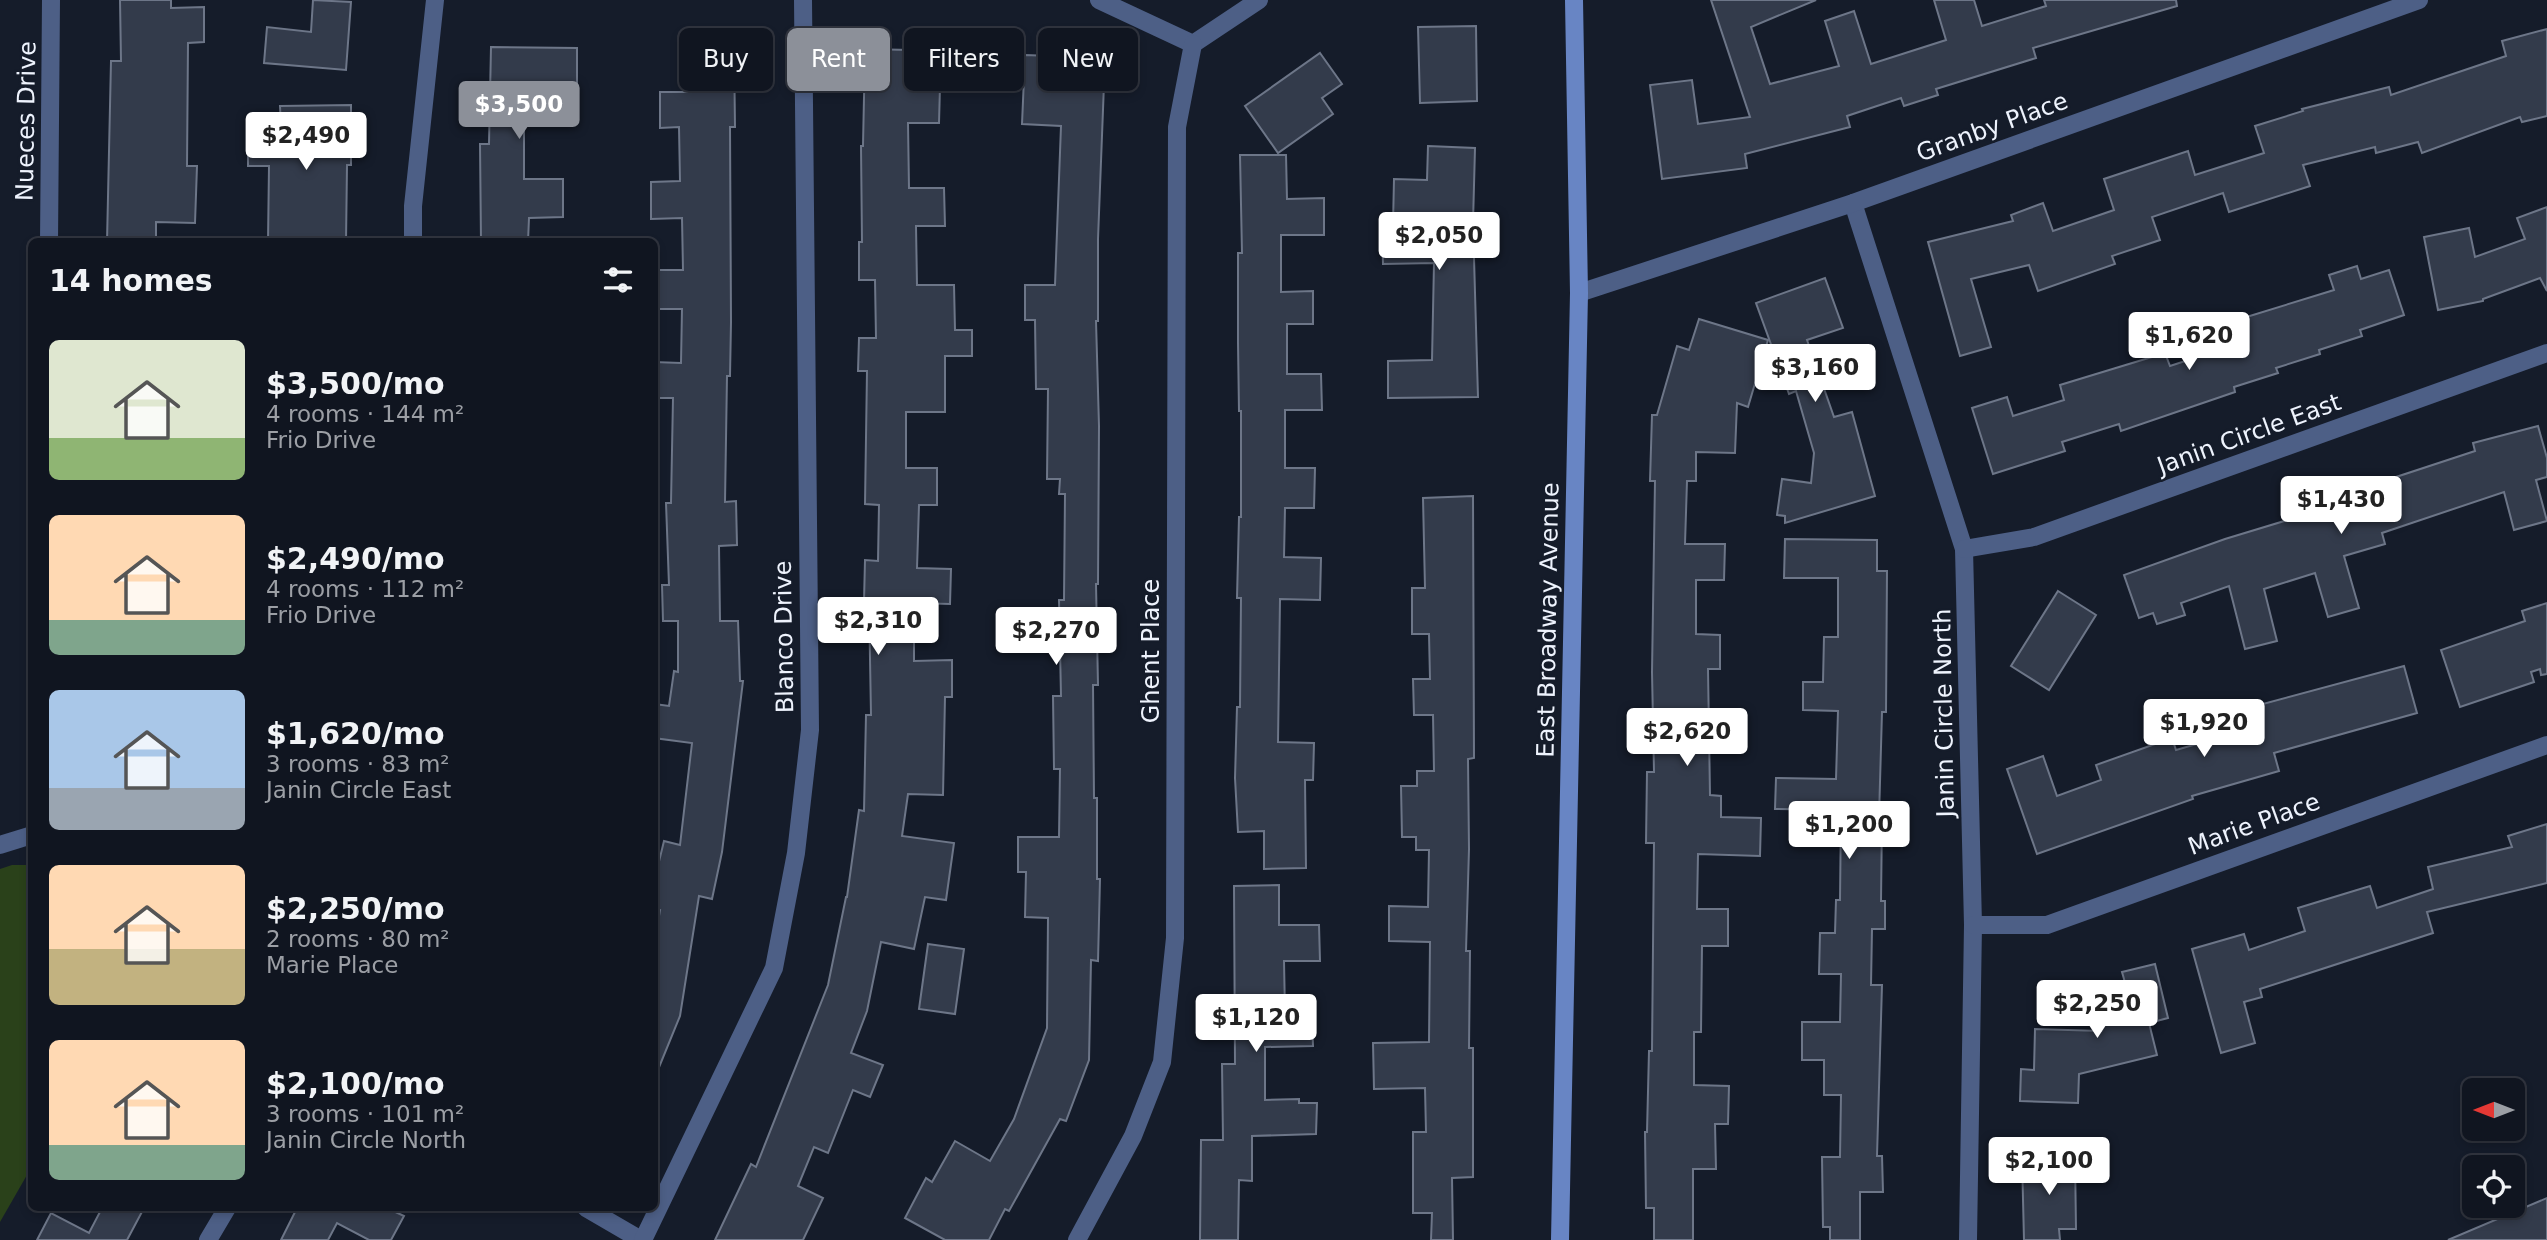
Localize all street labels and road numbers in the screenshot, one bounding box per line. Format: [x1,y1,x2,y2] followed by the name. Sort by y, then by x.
[11,41,41,201] street label: Nueces Drive
[1912,87,2072,167] street label: Granby Place
[2152,388,2345,481] street label: Janin Circle East
[1532,482,1564,758] street label: East Broadway Avenue
[769,560,799,714] street label: Blanco Drive
[1137,579,1165,723] street label: Ghent Place
[1928,608,1960,820] street label: Janin Circle North
[2184,787,2324,861] street label: Marie Place

